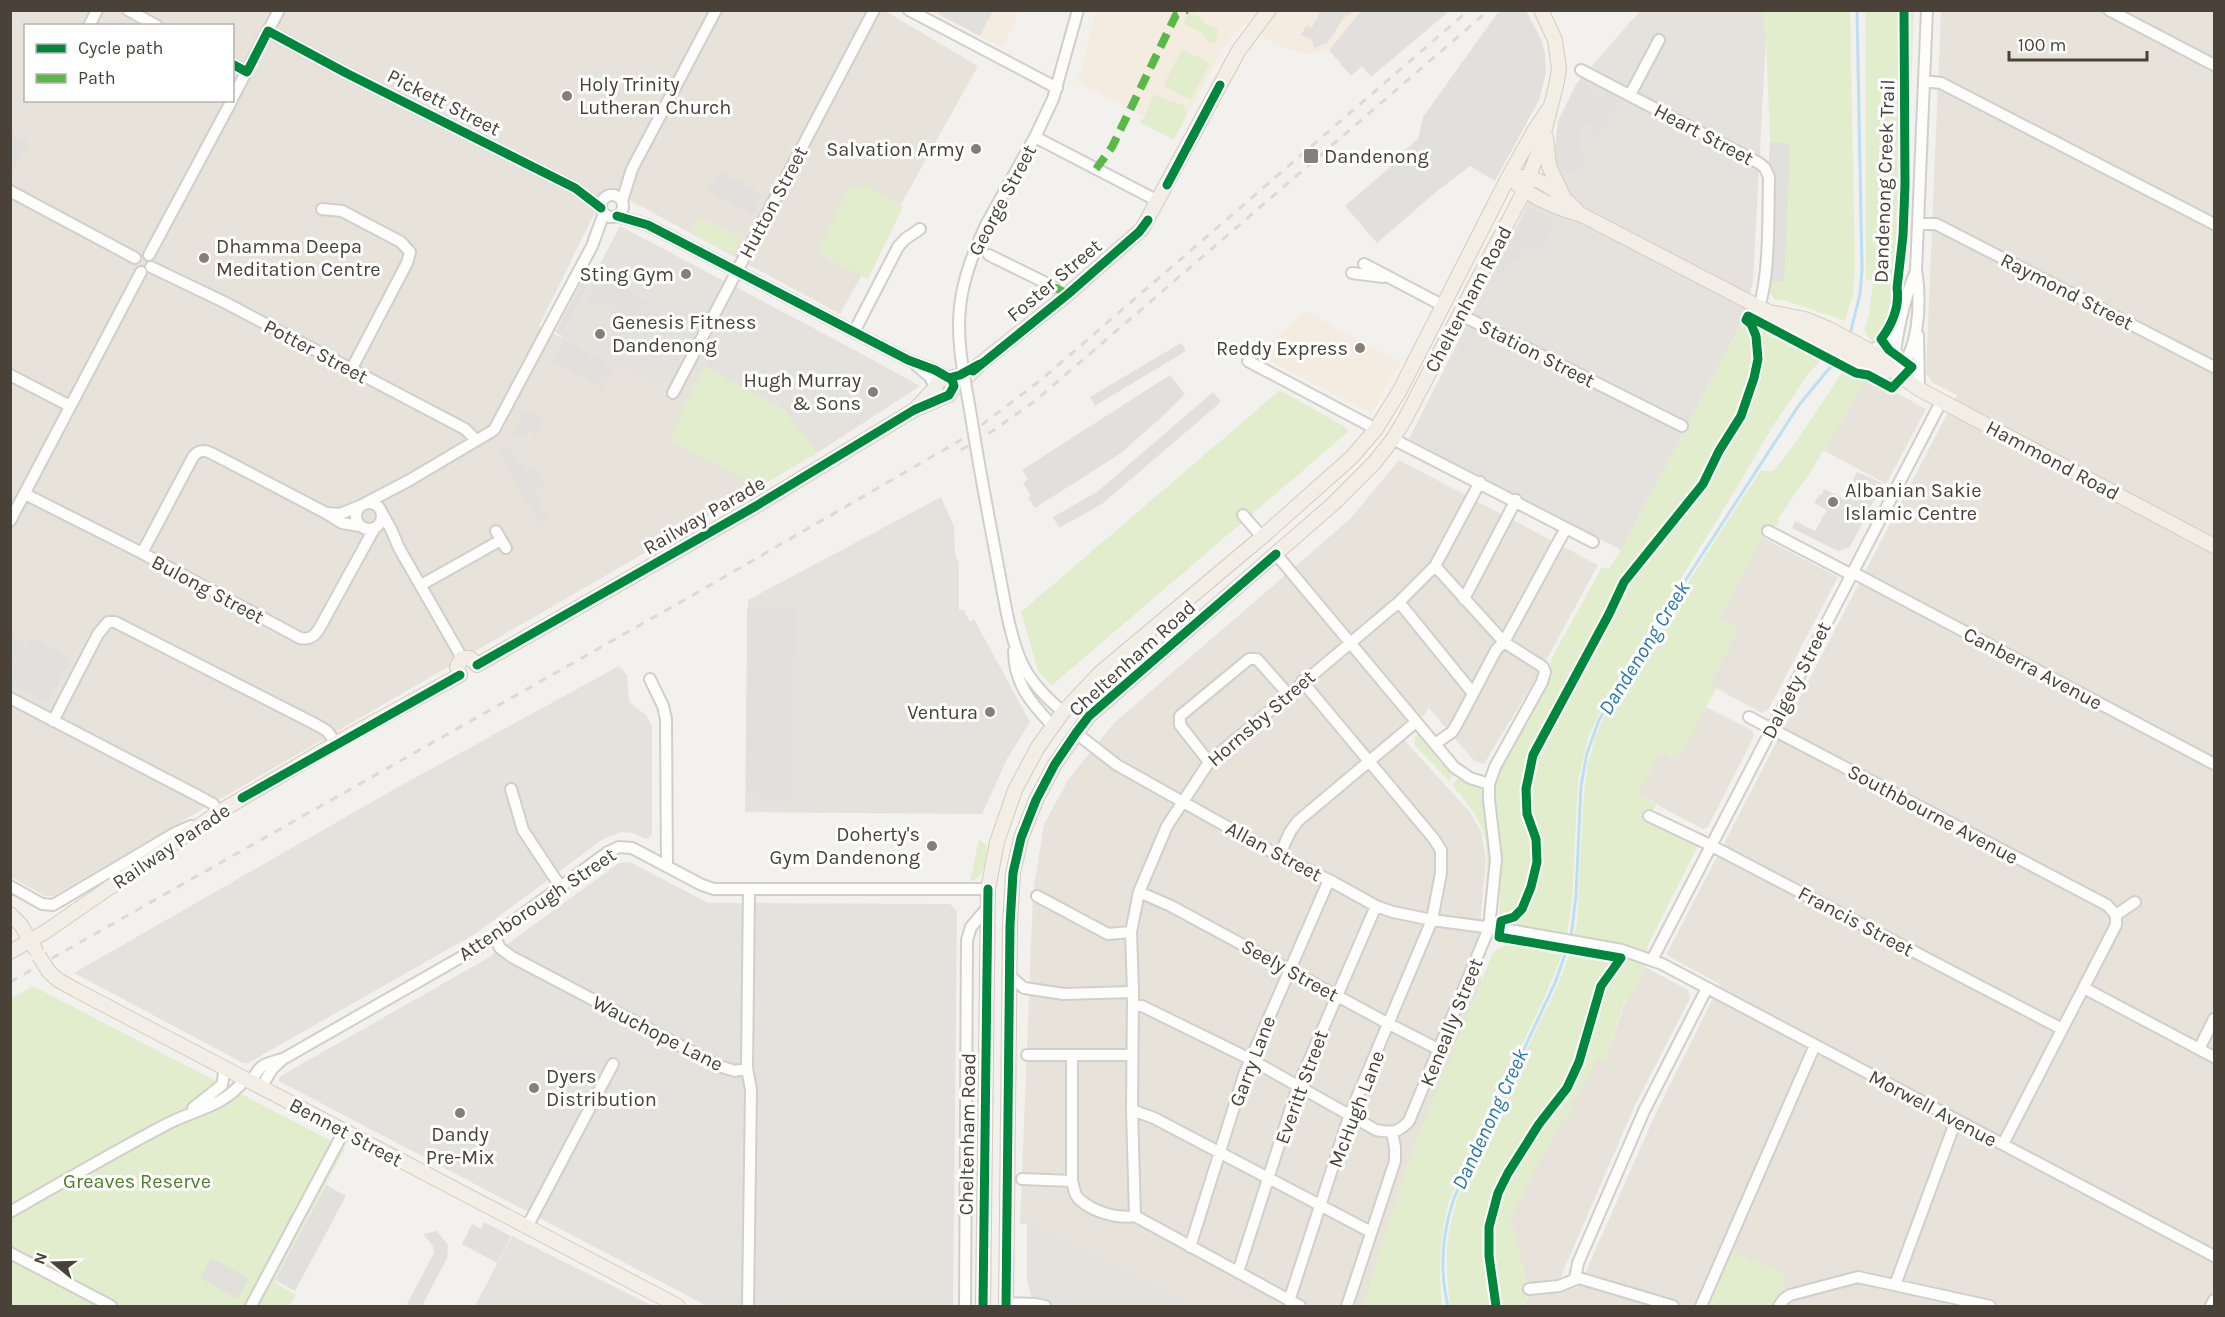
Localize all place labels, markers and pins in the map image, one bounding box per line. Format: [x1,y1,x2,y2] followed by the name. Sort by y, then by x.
[579,73,731,119] place label: Holy Trinity Lutheran Church
[560,89,574,103] marker: Holy Trinity Lutheran Church
[826,138,964,161] place label: Salvation Army
[969,142,983,156] marker: Salvation Army
[1324,145,1429,168] place label: Dandenong
[1302,147,1320,165] marker: Dandenong
[216,235,380,281] place label: Dhamma Deepa Meditation Centre
[197,251,211,265] marker: Dhamma Deepa Meditation Centre
[579,263,674,286] place label: Sting Gym
[679,267,693,281] marker: Sting Gym
[612,311,757,357] place label: Genesis Fitness Dandenong
[593,327,607,341] marker: Genesis Fitness Dandenong
[1216,337,1348,360] place label: Reddy Express
[1353,341,1367,355] marker: Reddy Express
[744,369,861,415] place label: Hugh Murray & Sons
[866,385,880,399] marker: Hugh Murray & Sons
[1845,479,1981,525] place label: Albanian Sakie Islamic Centre
[1826,495,1840,509] marker: Albanian Sakie Islamic Centre
[907,701,978,724] place label: Ventura
[983,705,997,719] marker: Ventura
[770,823,920,869] place label: Doherty's Gym Dandenong
[925,839,939,853] marker: Doherty's Gym Dandenong
[546,1065,657,1111] place label: Dyers Distribution
[527,1081,541,1095] marker: Dyers Distribution
[453,1106,467,1120] marker: Dandy Pre-Mix
[426,1123,494,1169] place label: Dandy Pre-Mix

